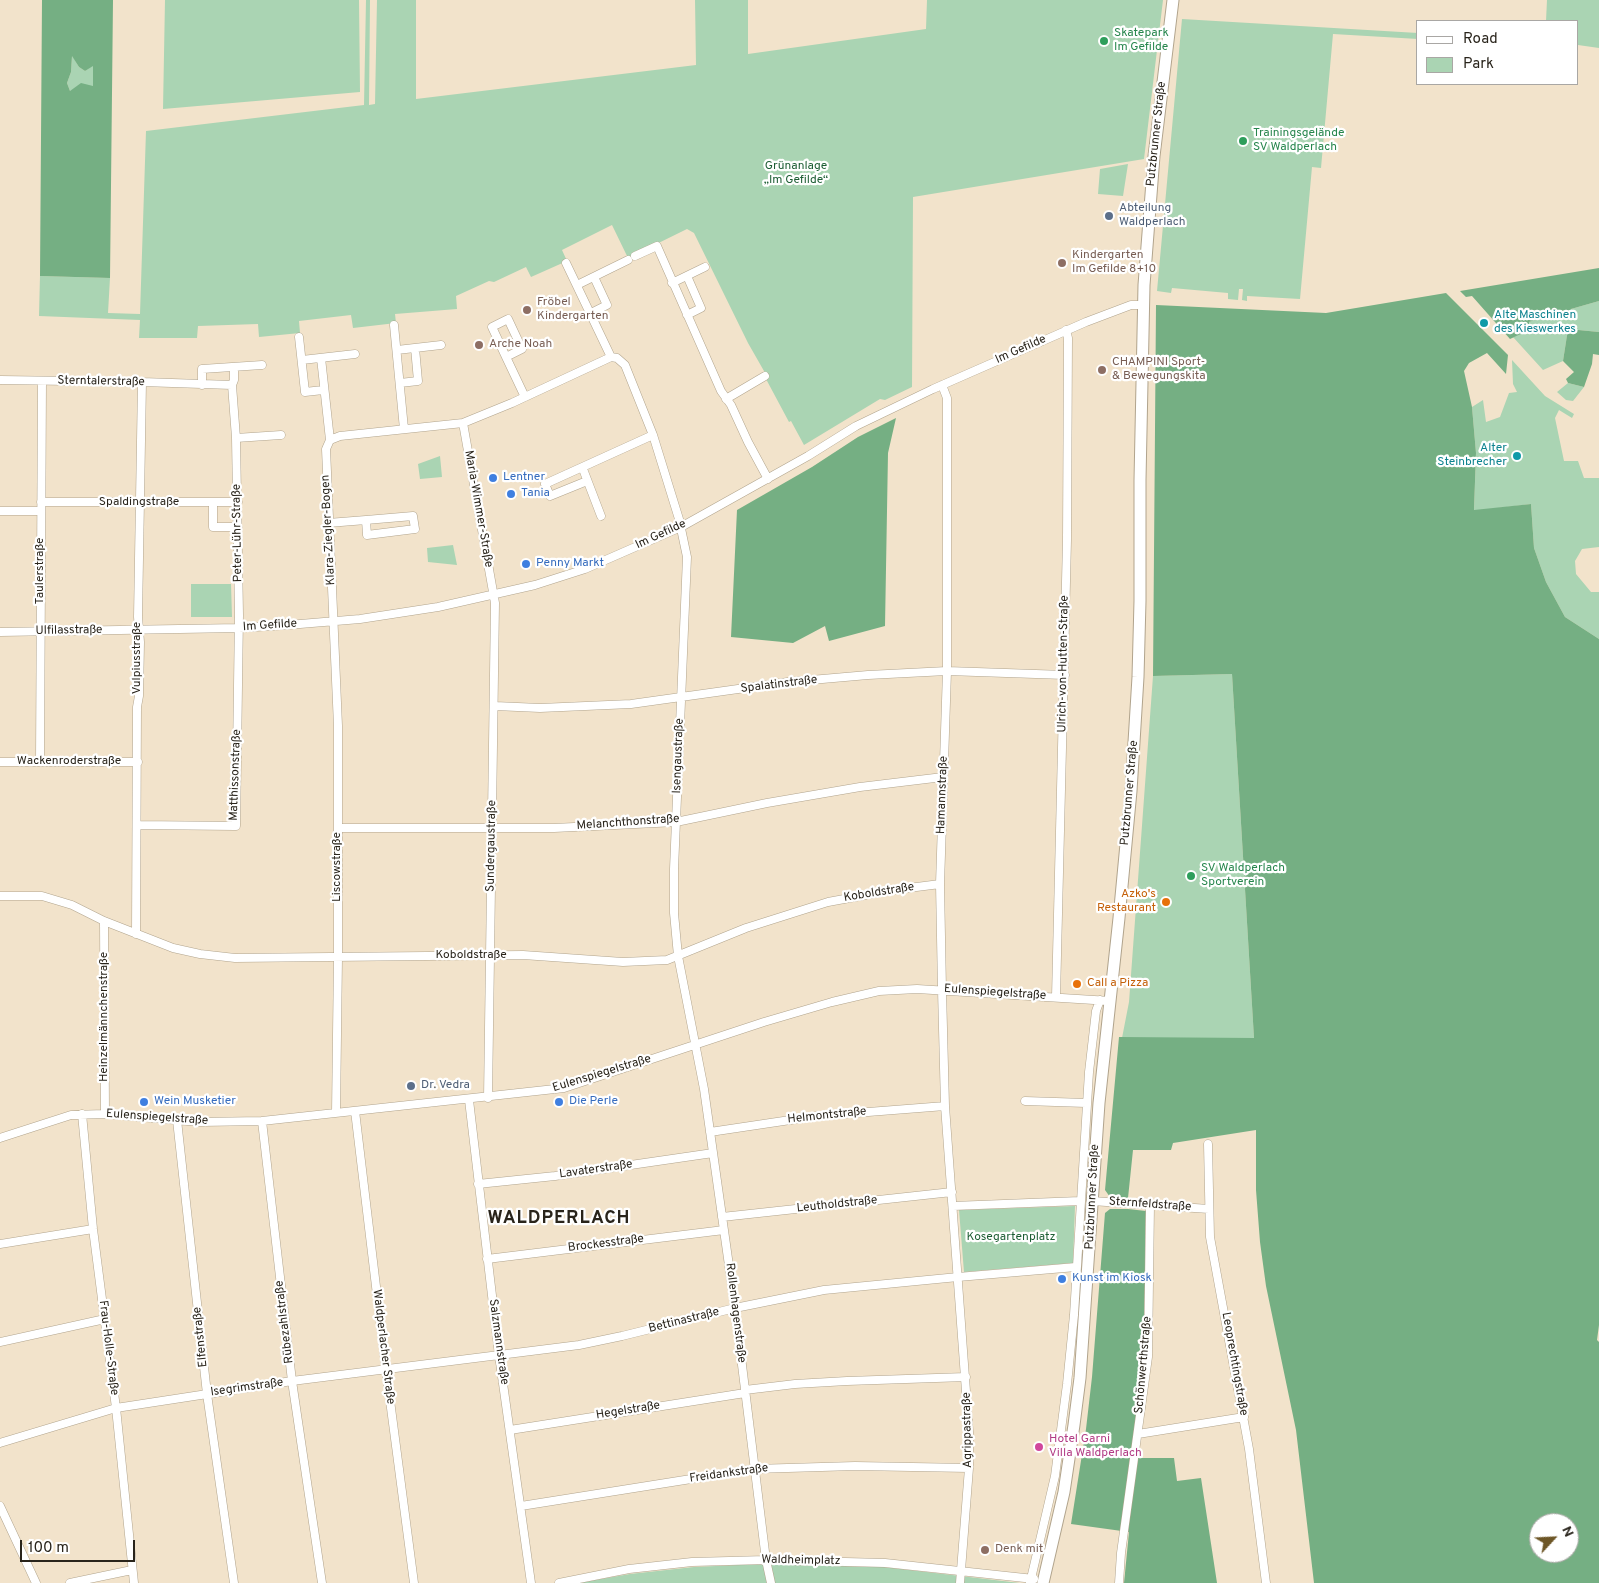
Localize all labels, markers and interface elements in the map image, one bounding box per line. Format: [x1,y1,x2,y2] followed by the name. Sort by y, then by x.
[1416,20,1579,85] legend
[1114,27,1169,55] place label: Skatepark Im Gefilde
[1463,30,1498,49] text: Road
[1098,35,1110,47] marker: Skatepark Im Gefilde
[1463,55,1494,74] text: Park
[1144,81,1170,187] street label: Putzbrunner Straße
[1253,127,1344,155] place label: Trainingsgelände SV Waldperlach
[1237,135,1249,147] marker: Trainingsgelände SV Waldperlach
[764,160,828,188] park label: Grünanlage „Im Gefilde“
[1119,202,1186,230] place label: Abteilung Waldperlach
[1103,210,1115,222] marker: Abteilung Waldperlach
[1072,249,1156,277] place label: Kindergarten Im Gefilde 8+10
[1056,257,1068,269] marker: Kindergarten Im Gefilde 8+10
[537,296,608,324] place label: Fröbel Kindergarten
[521,304,533,316] marker: Fröbel Kindergarten
[1494,309,1576,337] place label: Alte Maschinen des Kieswerkes
[1478,317,1490,329] marker: Alte Maschinen des Kieswerkes
[993,332,1049,368] street label: Im Gefilde
[489,338,552,352] place label: Arche Noah
[473,339,485,351] marker: Arche Noah
[1112,356,1205,384] place label: CHAMPINI Sport- & Bewegungskita
[1096,364,1108,376] marker: CHAMPINI Sport- & Bewegungskita
[57,374,145,390] street label: Sterntalerstraße
[1437,442,1507,470] place label: Alter Steinbrecher
[461,449,495,569] street label: Maria-Wimmer-Straße
[1511,450,1523,462] marker: Alter Steinbrecher
[503,471,545,485] place label: Lentner
[487,472,499,484] marker: Lentner
[319,474,339,586] street label: Klara-Ziegler-Bogen
[230,484,246,582] street label: Peter-Lühr-Straße
[521,487,550,501] place label: Tania
[505,488,517,500] marker: Tania
[99,496,179,510] street label: Spaldingstraße
[633,517,689,553] street label: Im Gefilde
[34,538,48,604] street label: Taulerstraße
[536,557,604,571] place label: Penny Markt
[520,558,532,570] marker: Penny Markt
[1056,595,1072,733] street label: Ulrich-von-Hutten-Straße
[242,617,298,635] street label: Im Gefilde
[131,622,145,694] street label: Vulpiusstraße
[35,623,103,639] street label: Ulfilasstraße
[740,673,818,697] street label: Spalatinstraße
[670,718,688,794] street label: Isengaustraße
[227,729,245,821] street label: Matthissonstraße
[1118,740,1142,846] street label: Putzbrunner Straße
[17,755,121,769] street label: Wackenroderstraße
[934,756,952,834] street label: Hamannstraße
[484,800,500,892] street label: Sundergaustraße
[576,812,680,834] street label: Melanchthonstraße
[331,832,345,902] street label: Liscowstraße
[1201,862,1285,890] place label: SV Waldperlach Sportverein
[1185,870,1197,882] marker: SV Waldperlach Sportverein
[843,880,915,906] street label: Koboldstraße
[1097,888,1156,916] place label: Azko's Restaurant
[1160,896,1172,908] marker: Azko's Restaurant
[435,949,507,963] street label: Koboldstraße
[98,952,112,1082] street label: Heinzelmännchenstraße
[1087,977,1148,991] place label: Call a Pizza
[1071,978,1083,990] marker: Call a Pizza
[944,982,1046,1004] street label: Eulenspiegelstraße
[551,1052,653,1096] street label: Eulenspiegelstraße
[421,1079,470,1093] place label: Dr. Vedra
[405,1080,417,1092] marker: Dr. Vedra
[154,1095,236,1109] place label: Wein Musketier
[569,1095,618,1109] place label: Die Perle
[138,1096,150,1108] marker: Wein Musketier
[553,1096,565,1108] marker: Die Perle
[787,1105,867,1127] street label: Helmontstraße
[106,1107,208,1129] street label: Eulenspiegelstraße
[1083,1144,1103,1250] street label: Putzbrunner Straße
[558,1158,634,1182] street label: Lavaterstraße
[796,1194,878,1216] street label: Leutholdstraße
[1108,1195,1192,1215] street label: Sternfeldstraße
[486,1208,632,1230] district label: WALDPERLACH
[967,1231,1055,1245] park label: Kosegartenplatz
[567,1232,645,1256] street label: Brockesstraße
[722,1262,748,1364] street label: Rollenhagenstraße
[1072,1272,1152,1286] place label: Kunst im Kiosk
[1056,1273,1068,1285] marker: Kunst im Kiosk
[273,1280,297,1364] street label: Rübezahlstraße
[369,1289,397,1405] street label: Waldperlacher Straße
[485,1298,511,1386] street label: Salzmannstraße
[95,1300,121,1396] street label: Frau-Holle-Straße
[647,1305,721,1337] street label: Bettinastraße
[191,1306,211,1368] street label: Elfenstraße
[1218,1311,1250,1417] street label: Leoprechtingstraße
[1133,1316,1155,1414] street label: Schönwerthstraße
[210,1376,284,1400] street label: Isegrimstraße
[960,1392,976,1468] street label: Agrippastraße
[595,1399,661,1423] street label: Hegelstraße
[1049,1433,1142,1461] place label: Hotel Garni Villa Waldperlach
[1033,1441,1045,1453] marker: Hotel Garni Villa Waldperlach
[689,1461,769,1487] street label: Freidankstraße
[1529,1513,1579,1563] north arrow
[1557,1524,1577,1540] text: N
[22,1530,138,1562] scale bar
[28,1539,69,1558] text: 100 m
[995,1543,1043,1557] place label: Denk mit
[979,1544,991,1556] marker: Denk mit
[761,1553,841,1569] street label: Waldheimplatz

